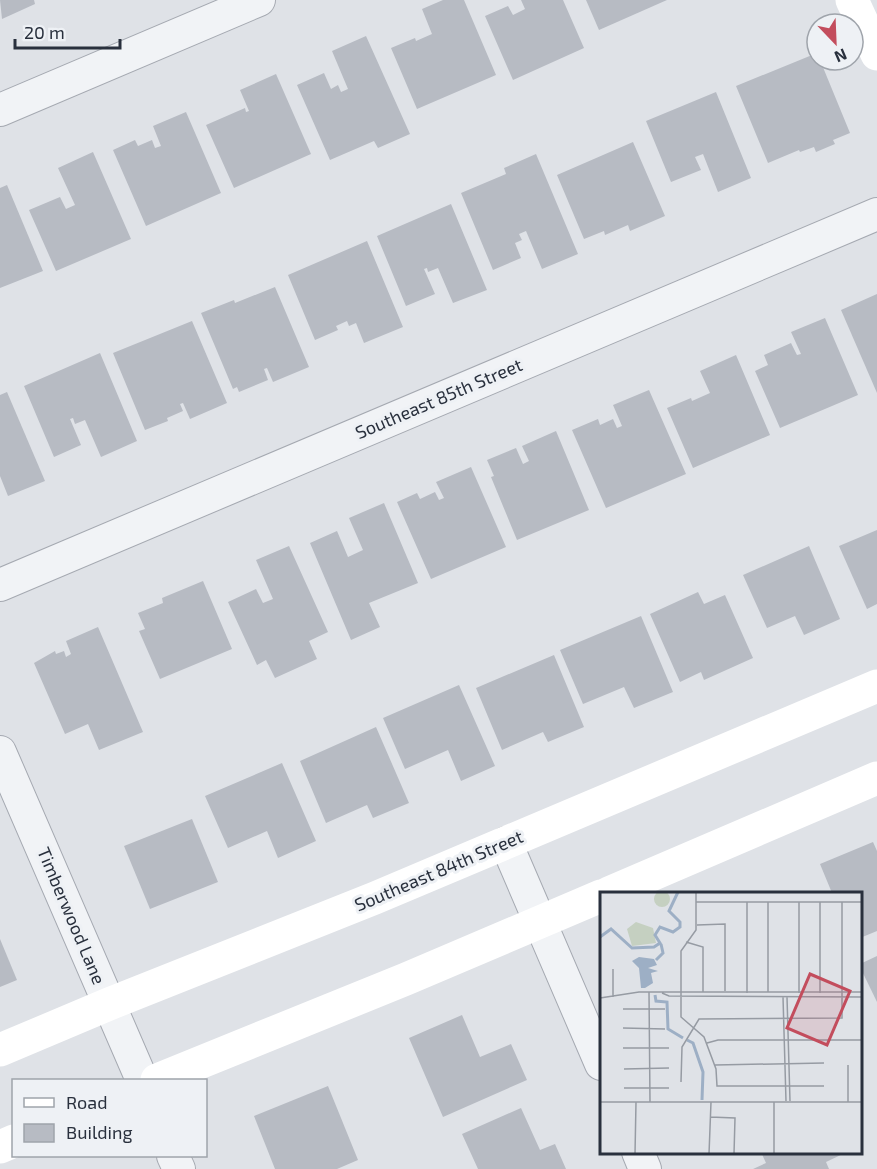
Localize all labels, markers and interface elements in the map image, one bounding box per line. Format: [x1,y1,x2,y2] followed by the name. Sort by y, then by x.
[15,12,120,50] scale bar
[805,12,865,72] north arrow
[24,21,65,43] text: 20 m
[832,45,850,67] text: N
[352,353,526,443] street label: Southeast 85th Street
[351,825,526,916] street label: Southeast 84th Street
[33,844,111,987] street label: Timberwood Lane
[600,892,862,1154] inset map
[12,1079,207,1157] legend
[66,1091,107,1113] text: Road
[66,1121,133,1143] text: Building

